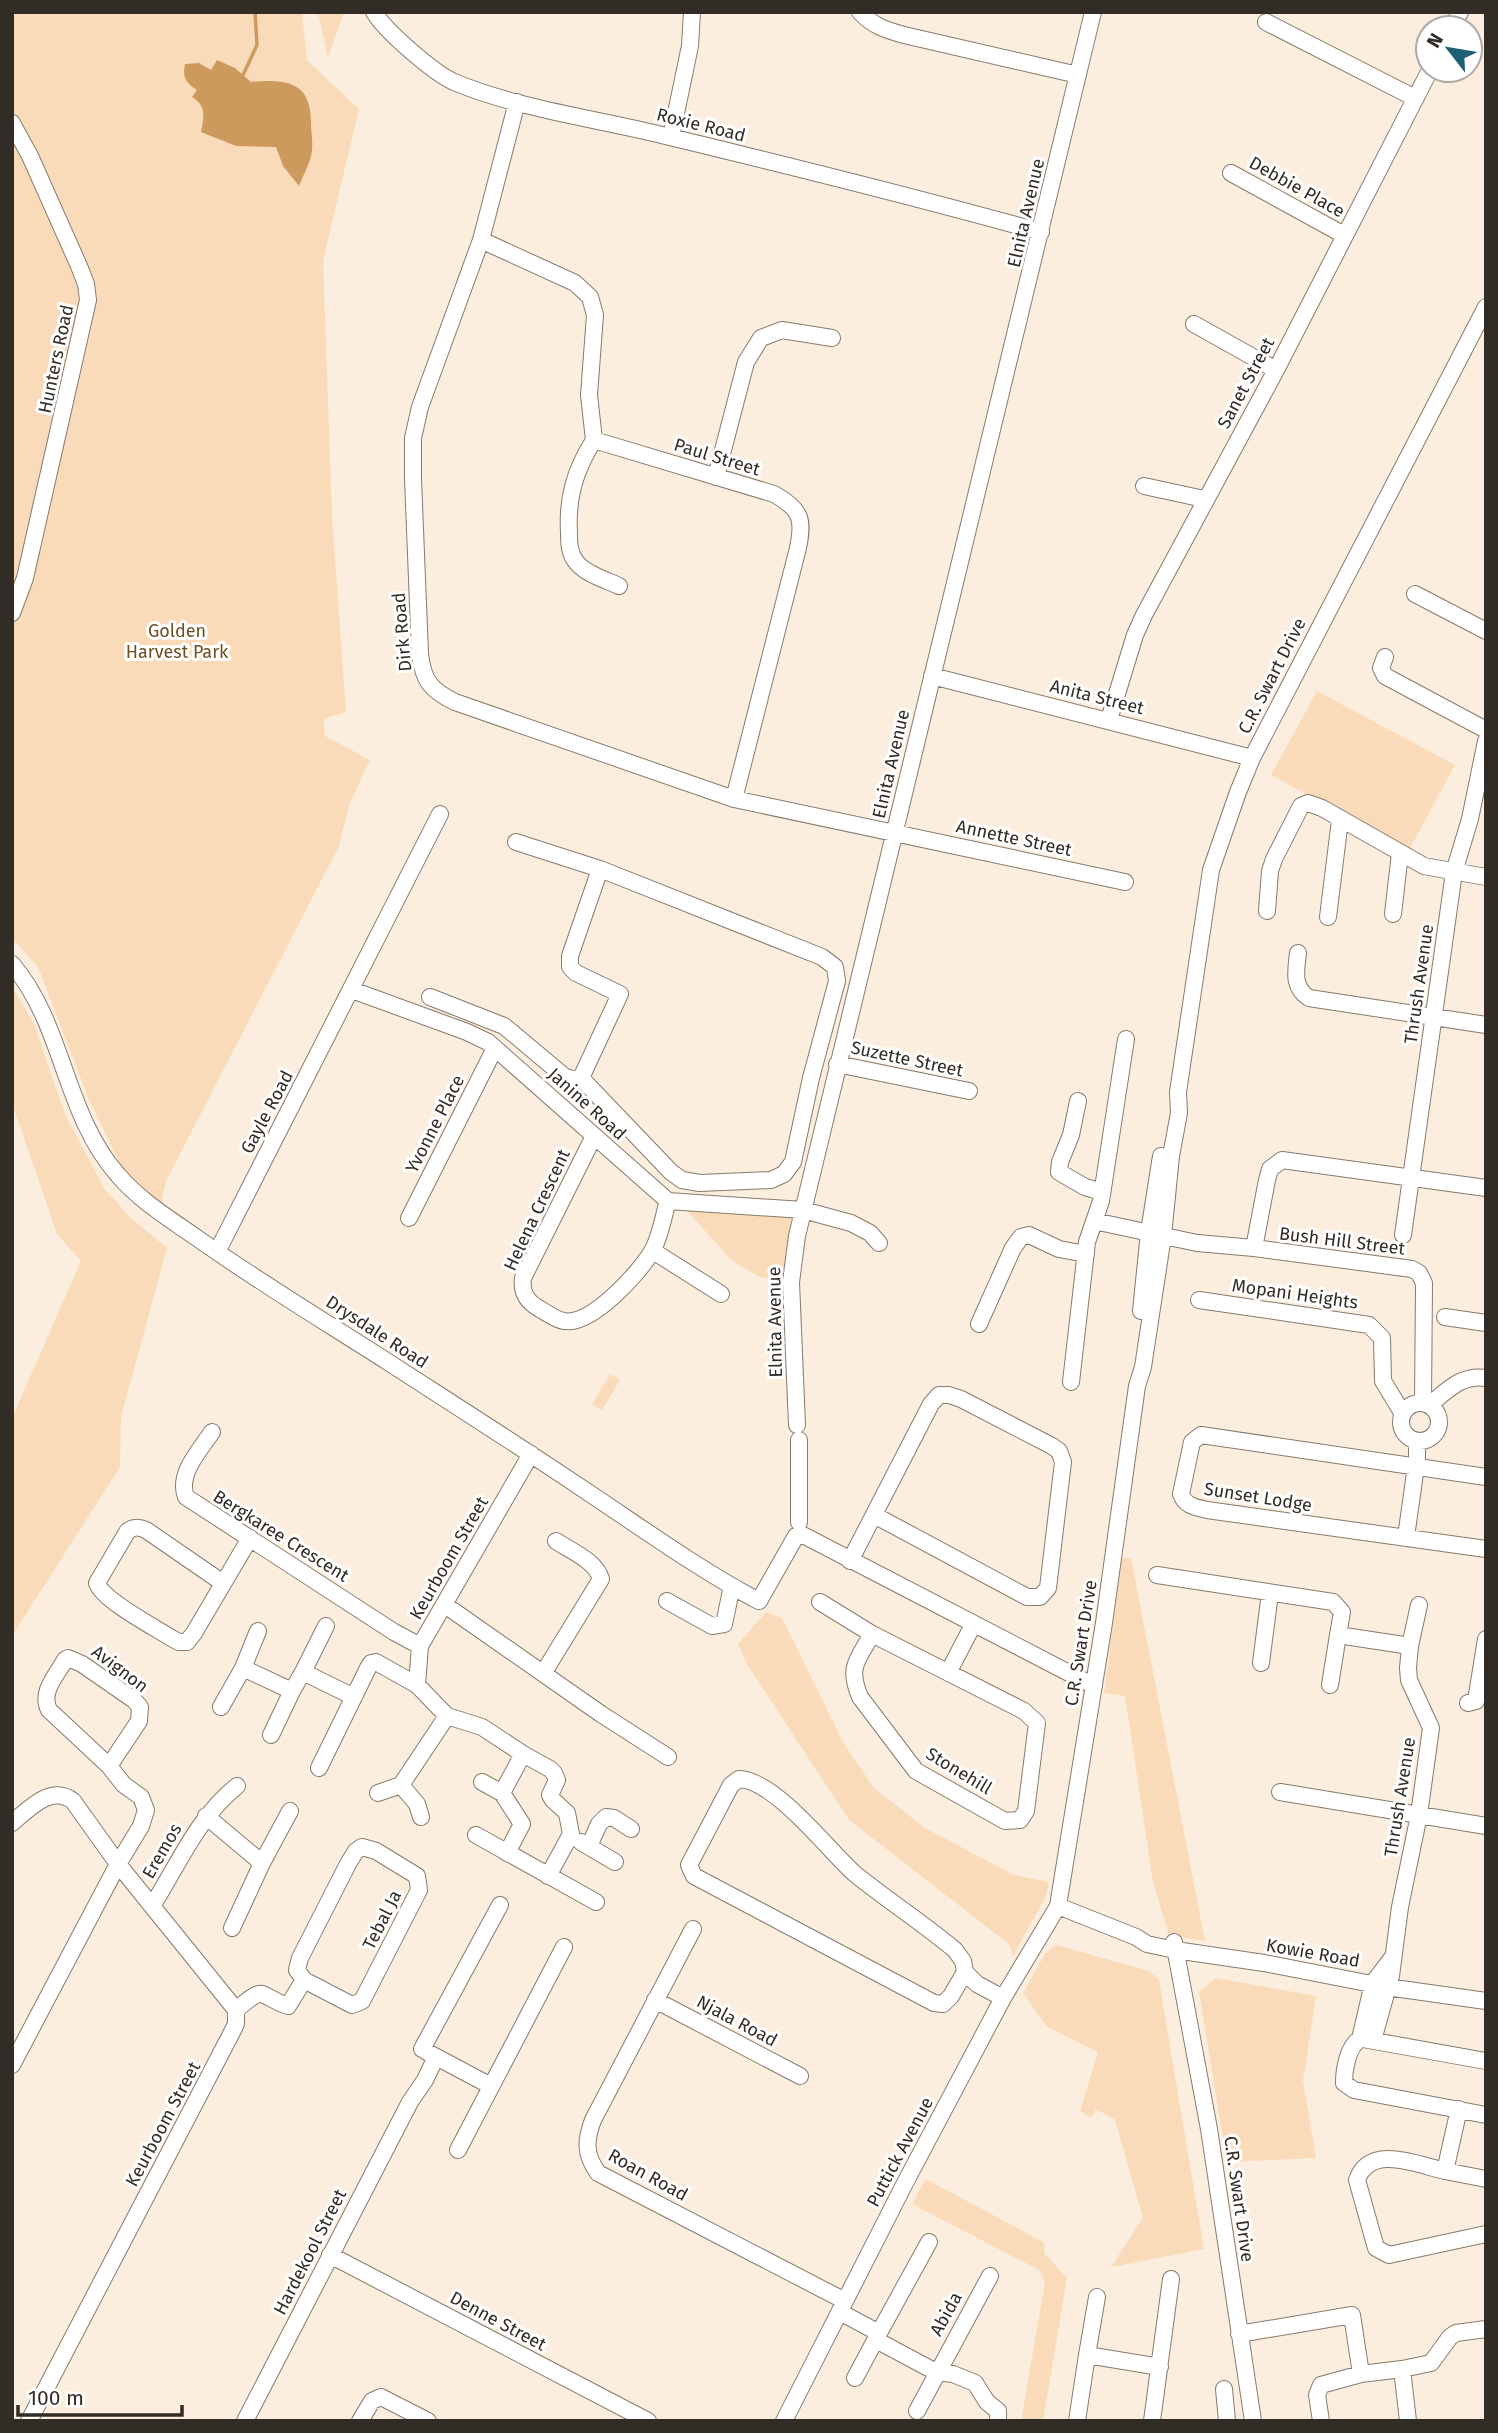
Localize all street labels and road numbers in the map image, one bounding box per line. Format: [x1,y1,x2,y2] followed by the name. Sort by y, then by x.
[654,103,748,147] street label: Roxie Road
[1245,152,1349,222] street label: Debbie Place
[1003,156,1049,270] street label: Elnita Avenue
[34,303,78,415] street label: Hunters Road
[1213,333,1279,432] street label: Sanet Street
[671,434,763,481] street label: Paul Street
[388,592,416,672] street label: Dirk Road
[1233,614,1311,738] street label: C.R. Swart Drive
[1048,675,1147,719] street label: Anita Street
[868,707,914,821] street label: Elnita Avenue
[954,815,1074,861] street label: Annette Street
[1400,923,1438,1045] street label: Thrush Avenue
[849,1036,966,1082] street label: Suzette Street
[543,1063,631,1145] street label: Janine Road
[236,1067,298,1157] street label: Gayle Road
[401,1071,469,1177] street label: Yvonne Place
[499,1145,575,1274] street label: Helena Crescent
[1278,1222,1407,1260] street label: Bush Hill Street
[763,1266,787,1378] street label: Elnita Avenue
[1231,1274,1359,1314] street label: Mopani Heights
[322,1291,432,1373] street label: Drysdale Road
[1202,1478,1314,1516] street label: Sunset Lodge
[209,1485,353,1587] street label: Bergkaree Crescent
[405,1492,493,1623] street label: Keurboom Street
[1060,1579,1102,1707] street label: C.R. Swart Drive
[87,1641,153,1697] street label: Avignon
[1380,1736,1420,1858] street label: Thrush Avenue
[922,1743,996,1799] street label: Stonehill
[137,1820,187,1882] street label: Eremos
[358,1887,406,1953] street label: Tebal Ja
[1264,1934,1362,1972] street label: Kowie Road
[693,1991,781,2051] street label: Njala Road
[121,2057,205,2190] street label: Keurboom Street
[862,2093,938,2211] street label: Puttick Avenue
[1219,2135,1259,2263] street label: C.R. Swart Drive
[604,2144,692,2206] street label: Roan Road
[269,2185,351,2318] street label: Hardekool Street
[446,2286,550,2356] street label: Denne Street
[925,2288,967,2340] street label: Abida

